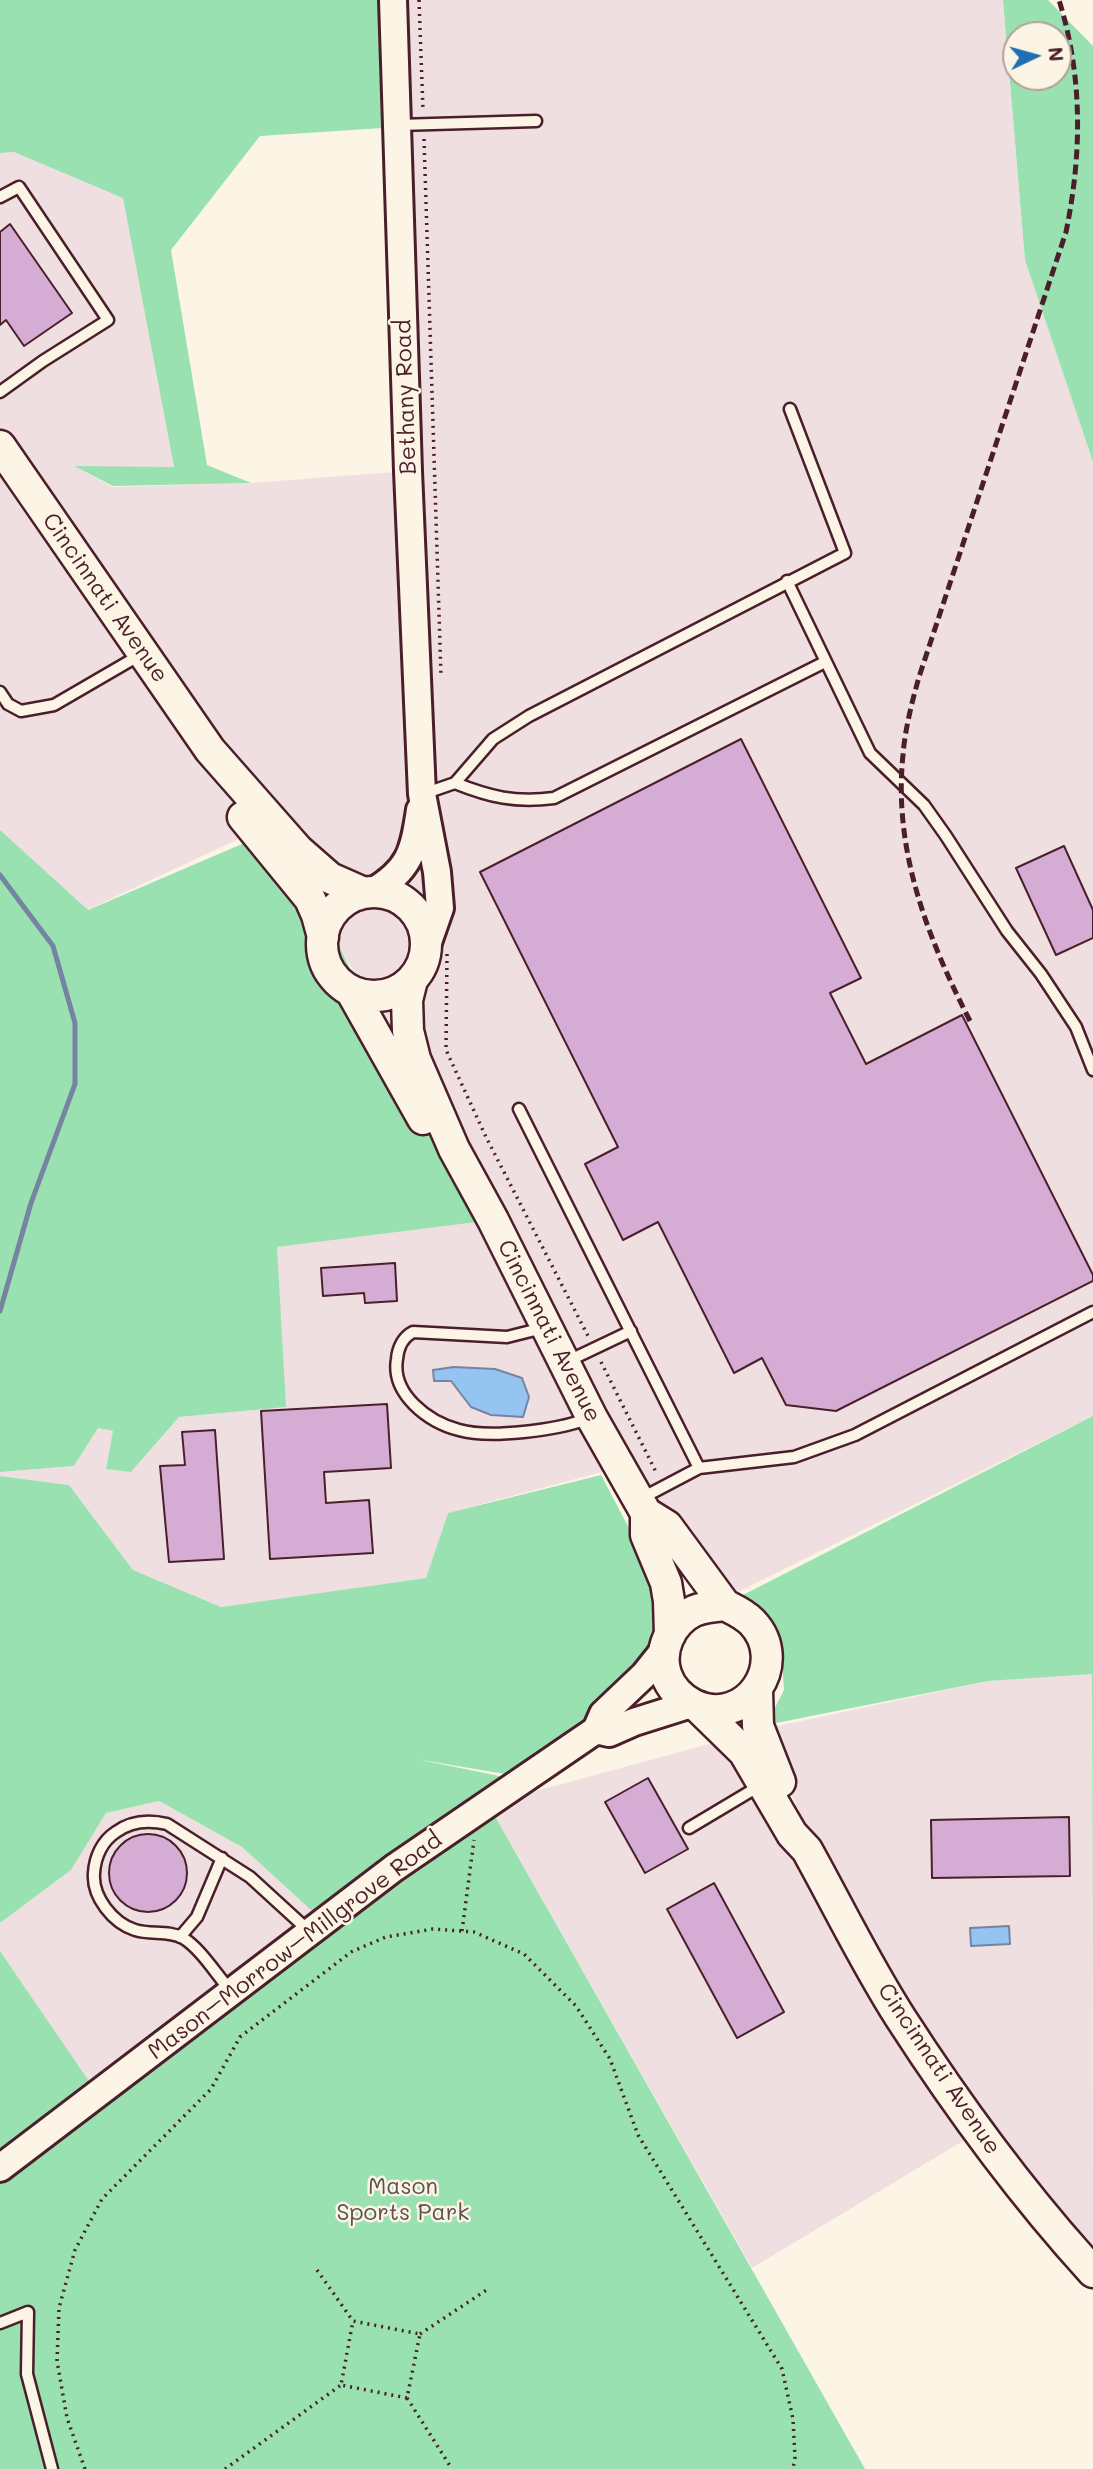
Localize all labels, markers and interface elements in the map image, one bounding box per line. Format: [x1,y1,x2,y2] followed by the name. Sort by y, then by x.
[1002,21,1072,91] north arrow
[1043,46,1070,63] text: N
[389,319,423,475] street label: Bethany Road
[36,508,174,688] street label: Cincinnati Avenue
[491,1235,607,1427] street label: Cincinnati Avenue
[143,1826,447,2066] street label: Mason–Morrow–Millgrove Road
[871,1978,1007,2160] street label: Cincinnati Avenue
[336,2173,470,2227] park label: Mason Sports Park

